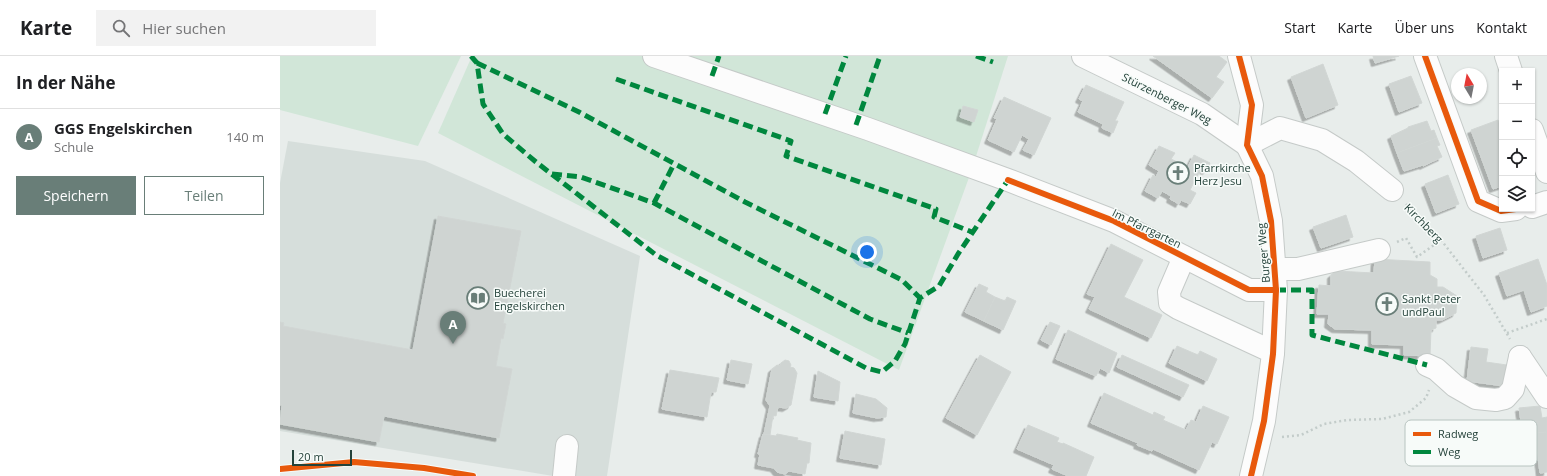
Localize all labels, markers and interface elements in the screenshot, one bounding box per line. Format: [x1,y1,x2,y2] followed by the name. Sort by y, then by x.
[96,10,376,46] search box
[20,15,72,41] text: Karte
[110,17,132,39] icon: search
[142,18,226,38] text: Hier suchen
[1284,18,1316,37] text: Start
[1338,18,1372,37] text: Karte
[1394,18,1454,37] text: Über uns
[1476,18,1527,37] text: Kontakt
[1451,68,1487,104] north arrow
[1499,68,1535,212] map controls
[1499,68,1535,104] button: +
[1120,69,1214,127] street label: Stürzenberger Weg
[16,71,115,94] text: In der Nähe
[1499,104,1535,140] button: −
[54,118,193,138] text: GGS Engelskirchen
[25,128,33,146] text: A
[226,128,264,146] text: 140 m
[54,138,94,156] text: Schule
[1499,140,1535,176] button: locate
[1165,160,1191,186] church icon: Pfarrkirche Herz Jesu
[1194,160,1251,188] place label: Pfarrkirche Herz Jesu
[16,176,136,215] button: Speichern
[144,176,264,215] button: Teilen
[1499,176,1535,212] button: layers
[1401,200,1447,246] street label: Kirchberg
[1110,205,1184,251] street label: Im Pfarrgarten
[1253,222,1273,284] street label: Burger Weg
[857,242,877,262] your location
[465,285,491,311] library icon: Buecherei Engelskirchen
[494,285,565,313] place label: Buecherei Engelskirchen
[1374,291,1400,317] church icon: Sankt Peter undPaul
[1402,291,1461,319] place label: Sankt Peter undPaul
[440,311,466,344] pin: A
[1405,420,1537,466] legend
[1438,426,1478,441] text: Radweg
[1438,444,1460,459] text: Weg
[292,448,352,467] scale bar
[298,449,324,464] text: 20 m

